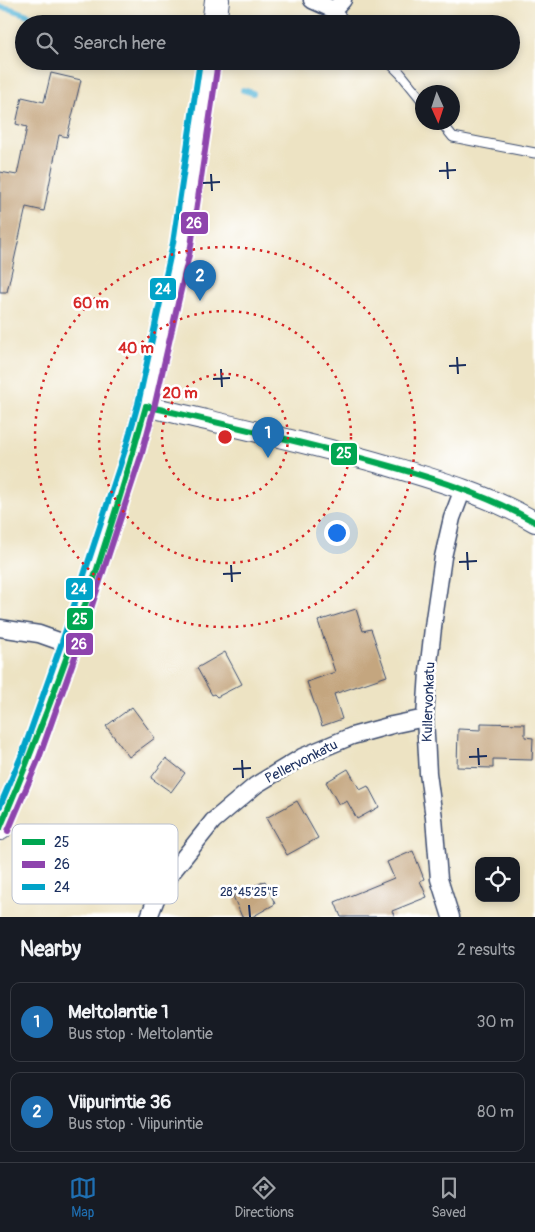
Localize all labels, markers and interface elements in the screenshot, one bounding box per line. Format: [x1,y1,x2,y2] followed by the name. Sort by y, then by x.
[15,15,520,70] search box
[33,29,61,57] icon: search
[73,31,166,55] text: Search here
[415,85,460,130] north arrow
[180,211,209,235] line badge: 26
[186,215,202,232] text: 26
[184,260,216,301] pin: 2
[149,277,177,301] line badge: 24
[155,281,172,298] text: 24
[73,294,109,313] text: 60 m
[118,339,154,358] text: 40 m
[162,384,198,403] text: 20 m
[252,417,284,458] pin: 1
[216,428,234,446] centre of rings
[330,442,358,466] line badge: 25
[336,445,352,462] text: 25
[324,520,350,546] your location
[65,577,94,601] line badge: 24
[71,581,88,598] text: 24
[66,607,94,631] line badge: 25
[72,611,88,628] text: 25
[65,632,94,656] line badge: 26
[71,636,87,653] text: 26
[419,662,438,742] street label: Kullervonkatu
[262,736,340,787] street label: Pellervonkatu
[12,824,178,904] legend
[54,834,69,851] text: 25
[54,856,70,873] text: 26
[475,857,520,902] map controls
[475,857,520,902] button: locate
[54,879,70,896] text: 24
[220,885,278,900] text: 28°45'25"E
[20,936,81,963] text: Nearby
[457,940,515,960] text: 2 results
[68,1000,169,1024] text: Meltolantie 1
[34,1012,40,1032] text: 1
[476,1012,514,1032] text: 30 m
[68,1024,213,1044] text: Bus stop · Meltolantie
[68,1090,171,1114] text: Viipurintie 36
[33,1102,41,1122] text: 2
[477,1102,514,1122] text: 80 m
[68,1114,203,1134] text: Bus stop · Viipurintie
[69,1174,97,1221] tab: Map
[234,1174,294,1221] tab: Directions
[431,1174,466,1221] tab: Saved

